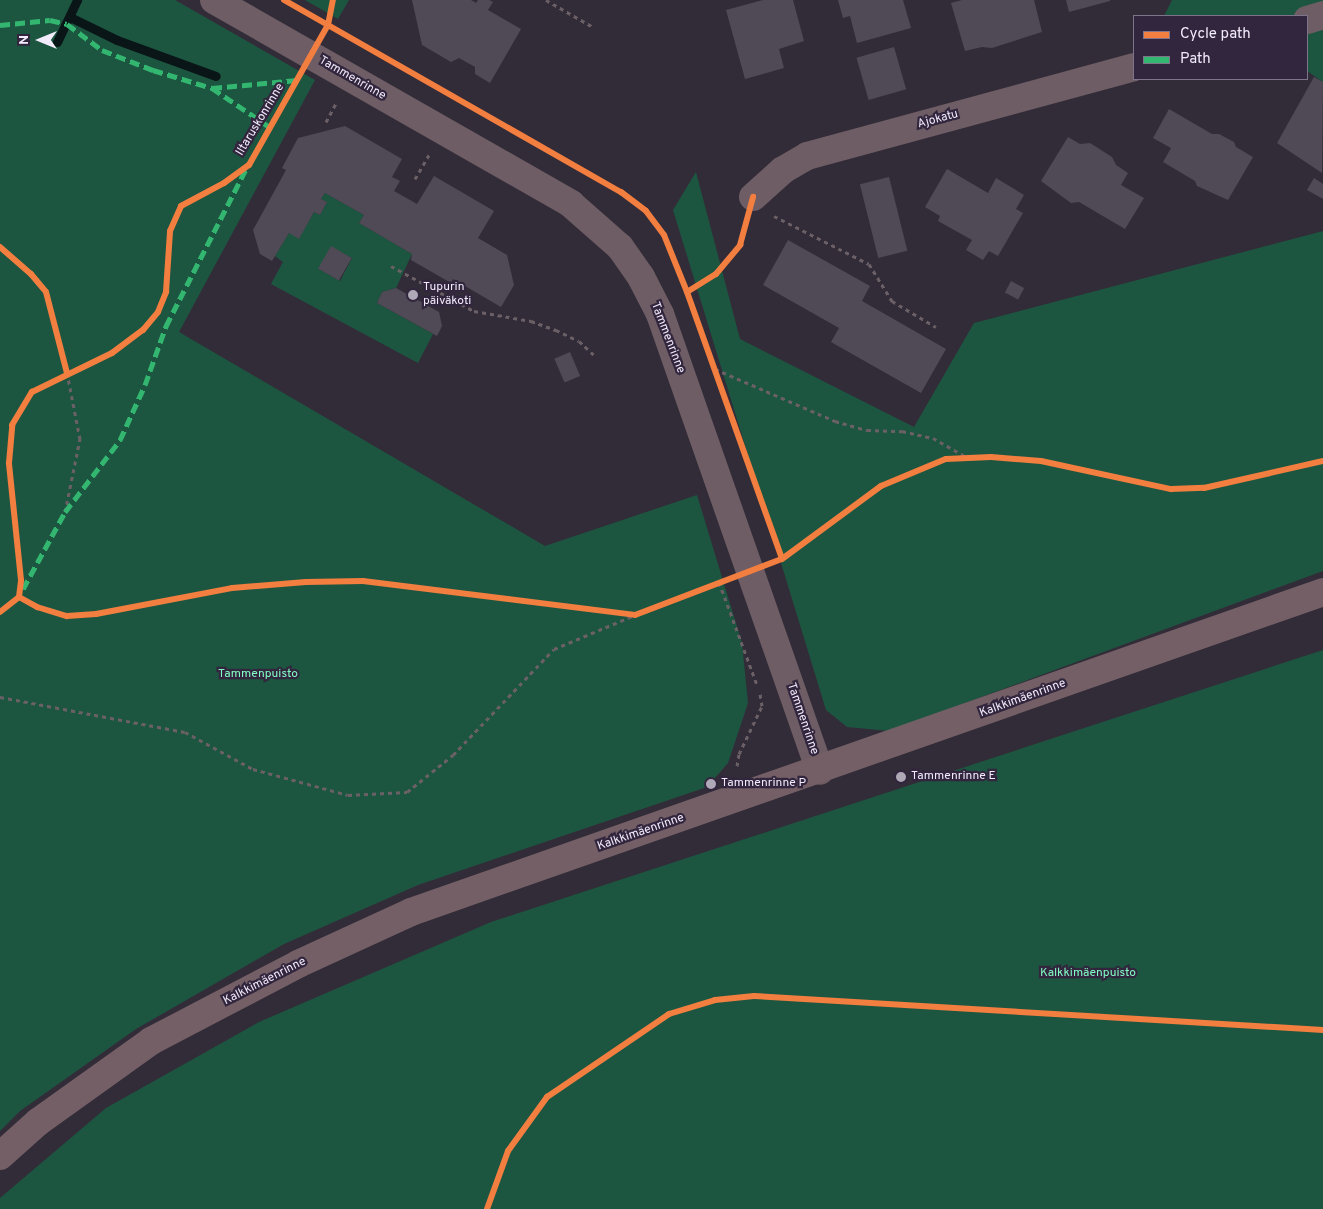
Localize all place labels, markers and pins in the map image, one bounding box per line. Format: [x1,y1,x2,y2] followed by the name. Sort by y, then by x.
[423,281,471,309] place label: Tupurin päiväkoti
[407,289,419,301] marker: Tupurin päiväkoti
[911,770,996,784] place label: Tammenrinne E
[895,771,907,783] marker: Tammenrinne E
[721,777,806,791] place label: Tammenrinne P
[705,778,717,790] marker: Tammenrinne P

